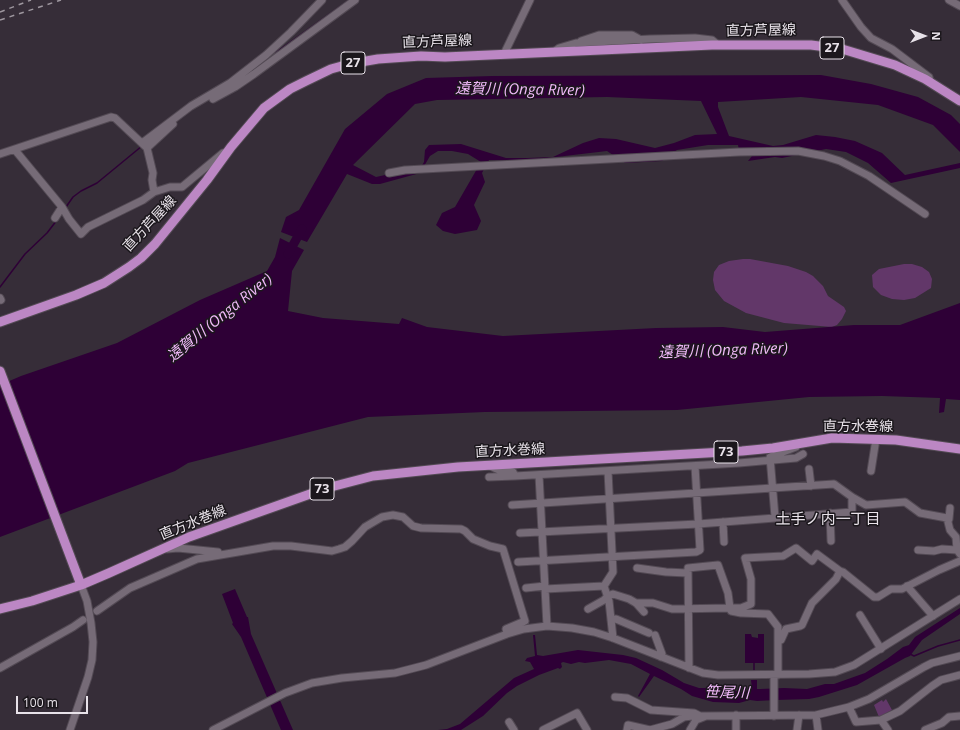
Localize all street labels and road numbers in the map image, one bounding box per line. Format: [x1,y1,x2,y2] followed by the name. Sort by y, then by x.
[726,22,796,40] street label: 直方芦屋線
[402,32,472,52] street label: 直方芦屋線
[820,37,844,59] road number: 27
[341,52,365,74] road number: 27
[120,193,180,255] street label: 直方芦屋線
[823,419,893,435] street label: 直方水巻線
[475,441,545,461] street label: 直方水巻線
[714,441,738,463] road number: 73
[310,478,334,500] road number: 73
[157,502,229,544] street label: 直方水巻線

